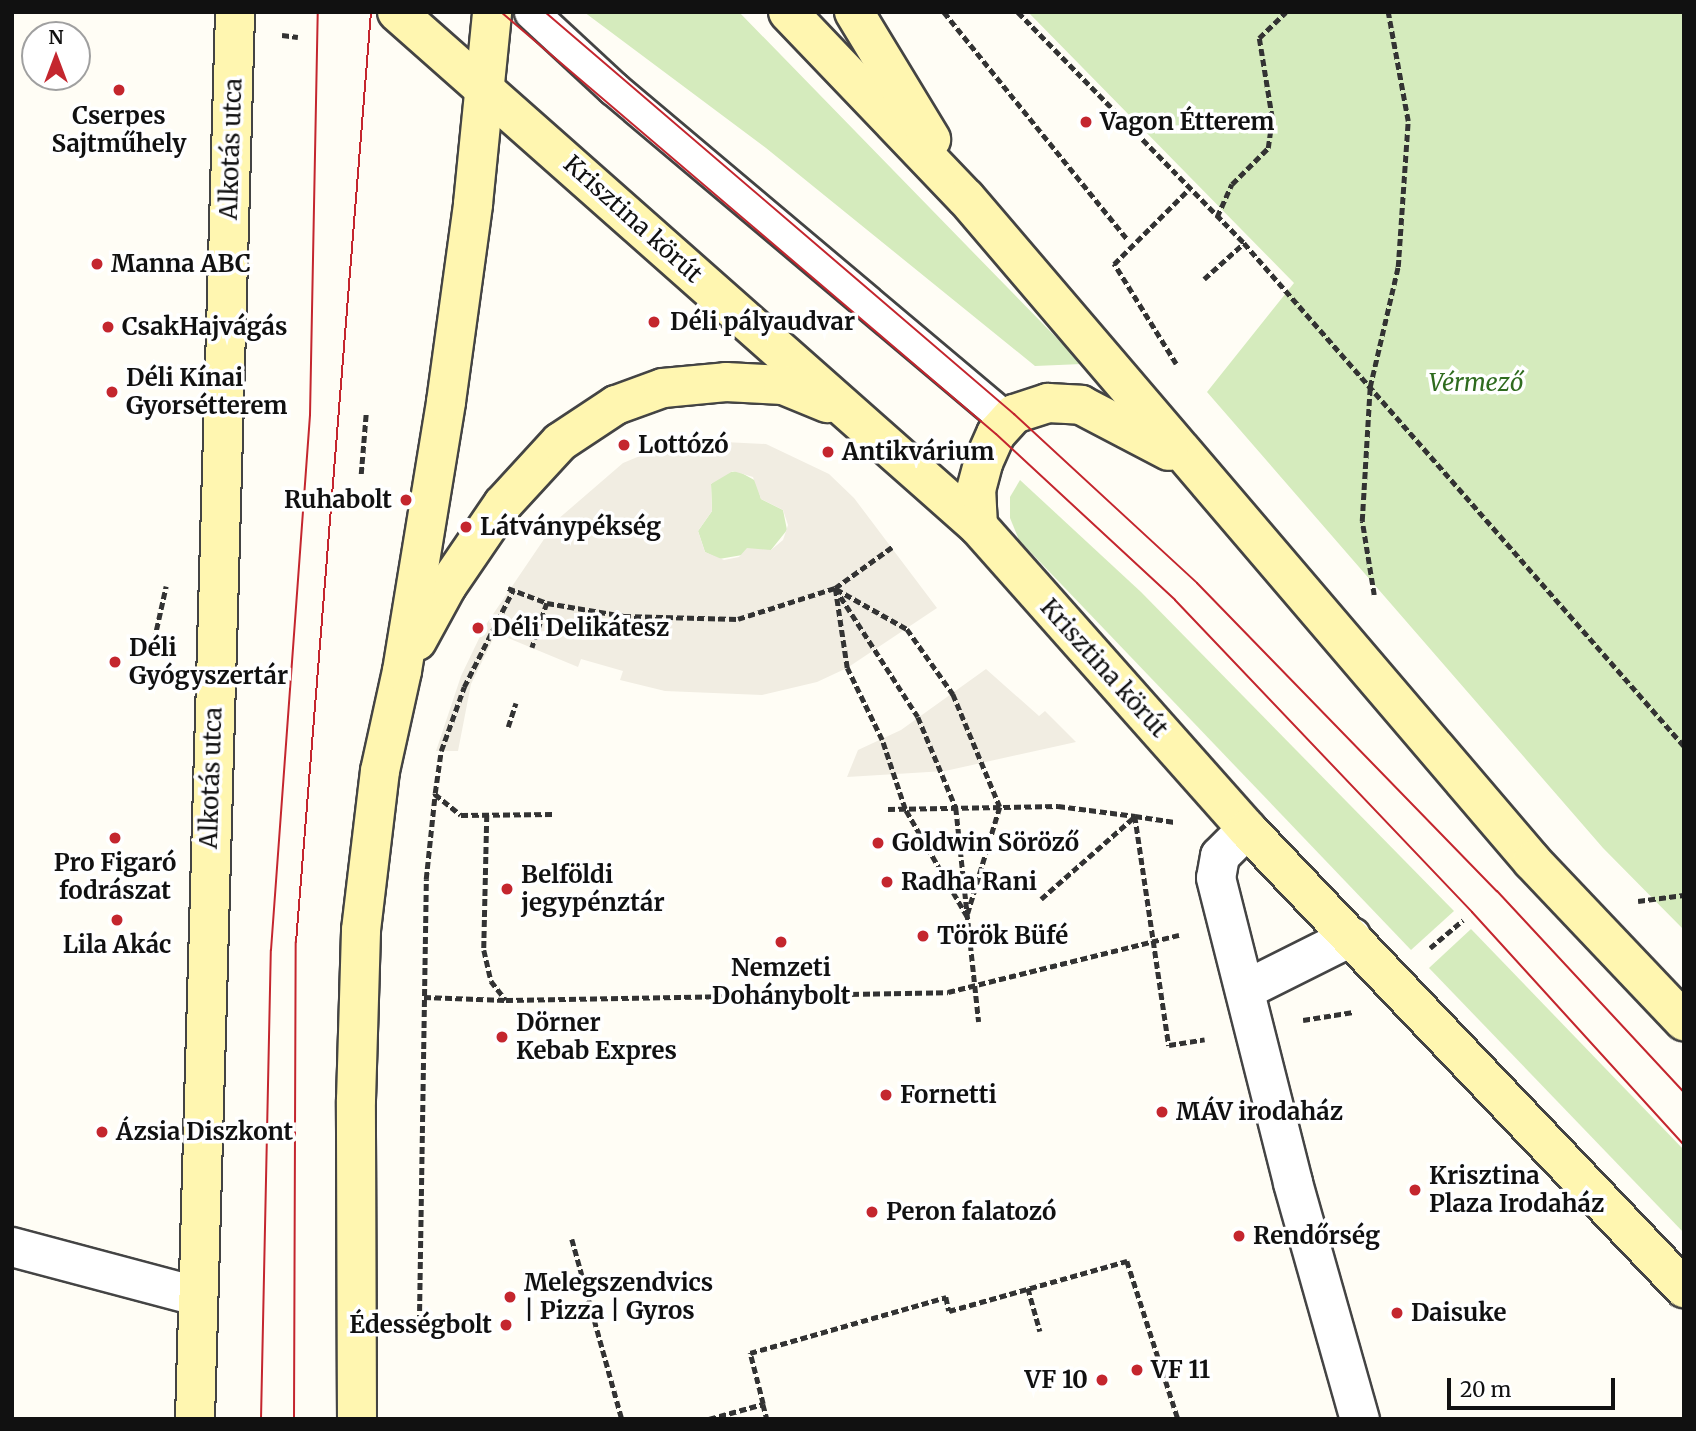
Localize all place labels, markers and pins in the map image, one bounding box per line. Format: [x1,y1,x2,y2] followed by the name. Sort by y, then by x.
[111,82,127,98] marker: Cserpes Sajtműhely
[52,102,186,158] place label: Cserpes Sajtműhely
[1100,108,1274,136] place label: Vagon Étterem
[1078,114,1094,130] marker: Vagon Étterem
[111,250,251,278] place label: Manna ABC
[89,256,105,272] marker: Manna ABC
[670,308,855,336] place label: Déli pályaudvar
[644,312,664,332] marker: Déli pályaudvar
[122,313,287,341] place label: CsakHajvágás
[100,319,116,335] marker: CsakHajvágás
[126,364,288,420] place label: Déli Kínai Gyorsétterem
[104,384,120,400] marker: Déli Kínai Gyorsétterem
[638,431,729,459] place label: Lottózó
[616,437,632,453] marker: Lottózó
[842,438,994,466] place label: Antikvárium
[820,444,836,460] marker: Antikvárium
[284,486,392,514] place label: Ruhabolt
[398,492,414,508] marker: Ruhabolt
[480,513,661,541] place label: Látványpékség
[458,519,474,535] marker: Látványpékség
[492,614,669,642] place label: Déli Delikátesz
[470,620,486,636] marker: Déli Delikátesz
[129,634,288,690] place label: Déli Gyógyszertár
[107,654,123,670] marker: Déli Gyógyszertár
[892,829,1079,857] place label: Goldwin Söröző
[107,830,123,846] marker: Pro Figaró fodrászat
[870,835,886,851] marker: Goldwin Söröző
[54,849,176,905] place label: Pro Figaró fodrászat
[521,861,665,917] place label: Belföldi jegypénztár
[901,868,1037,896] place label: Radha Rani
[879,874,895,890] marker: Radha Rani
[499,881,515,897] marker: Belföldi jegypénztár
[109,912,125,928] marker: Lila Akác
[937,922,1068,950] place label: Török Büfé
[915,928,931,944] marker: Török Büfé
[63,931,171,959] place label: Lila Akác
[773,934,789,950] marker: Nemzeti Dohánybolt
[712,954,850,1010] place label: Nemzeti Dohánybolt
[516,1009,677,1065] place label: Dörner Kebab Expres
[494,1029,510,1045] marker: Dörner Kebab Expres
[900,1081,997,1109] place label: Fornetti
[878,1087,894,1103] marker: Fornetti
[1176,1098,1343,1126] place label: MÁV irodaház
[1154,1104,1170,1120] marker: MÁV irodaház
[116,1118,293,1146] place label: Ázsia Diszkont
[94,1124,110,1140] marker: Ázsia Diszkont
[1429,1162,1604,1218] place label: Krisztina Plaza Irodaház
[1407,1182,1423,1198] marker: Krisztina Plaza Irodaház
[886,1198,1056,1226] place label: Peron falatozó
[864,1204,880,1220] marker: Peron falatozó
[1253,1222,1380,1250] place label: Rendőrség
[1231,1228,1247,1244] marker: Rendőrség
[524,1269,713,1325] place label: Melegszendvics | Pizza | Gyros
[502,1289,518,1305] marker: Melegszendvics | Pizza | Gyros
[1411,1299,1506,1327] place label: Daisuke
[1389,1305,1405,1321] marker: Daisuke
[349,1311,492,1339] place label: Édességbolt
[498,1317,514,1333] marker: Édességbolt
[1151,1356,1210,1384] place label: VF 11
[1129,1362,1145,1378] marker: VF 11
[1025,1366,1088,1394] place label: VF 10
[1094,1372,1110,1388] marker: VF 10

